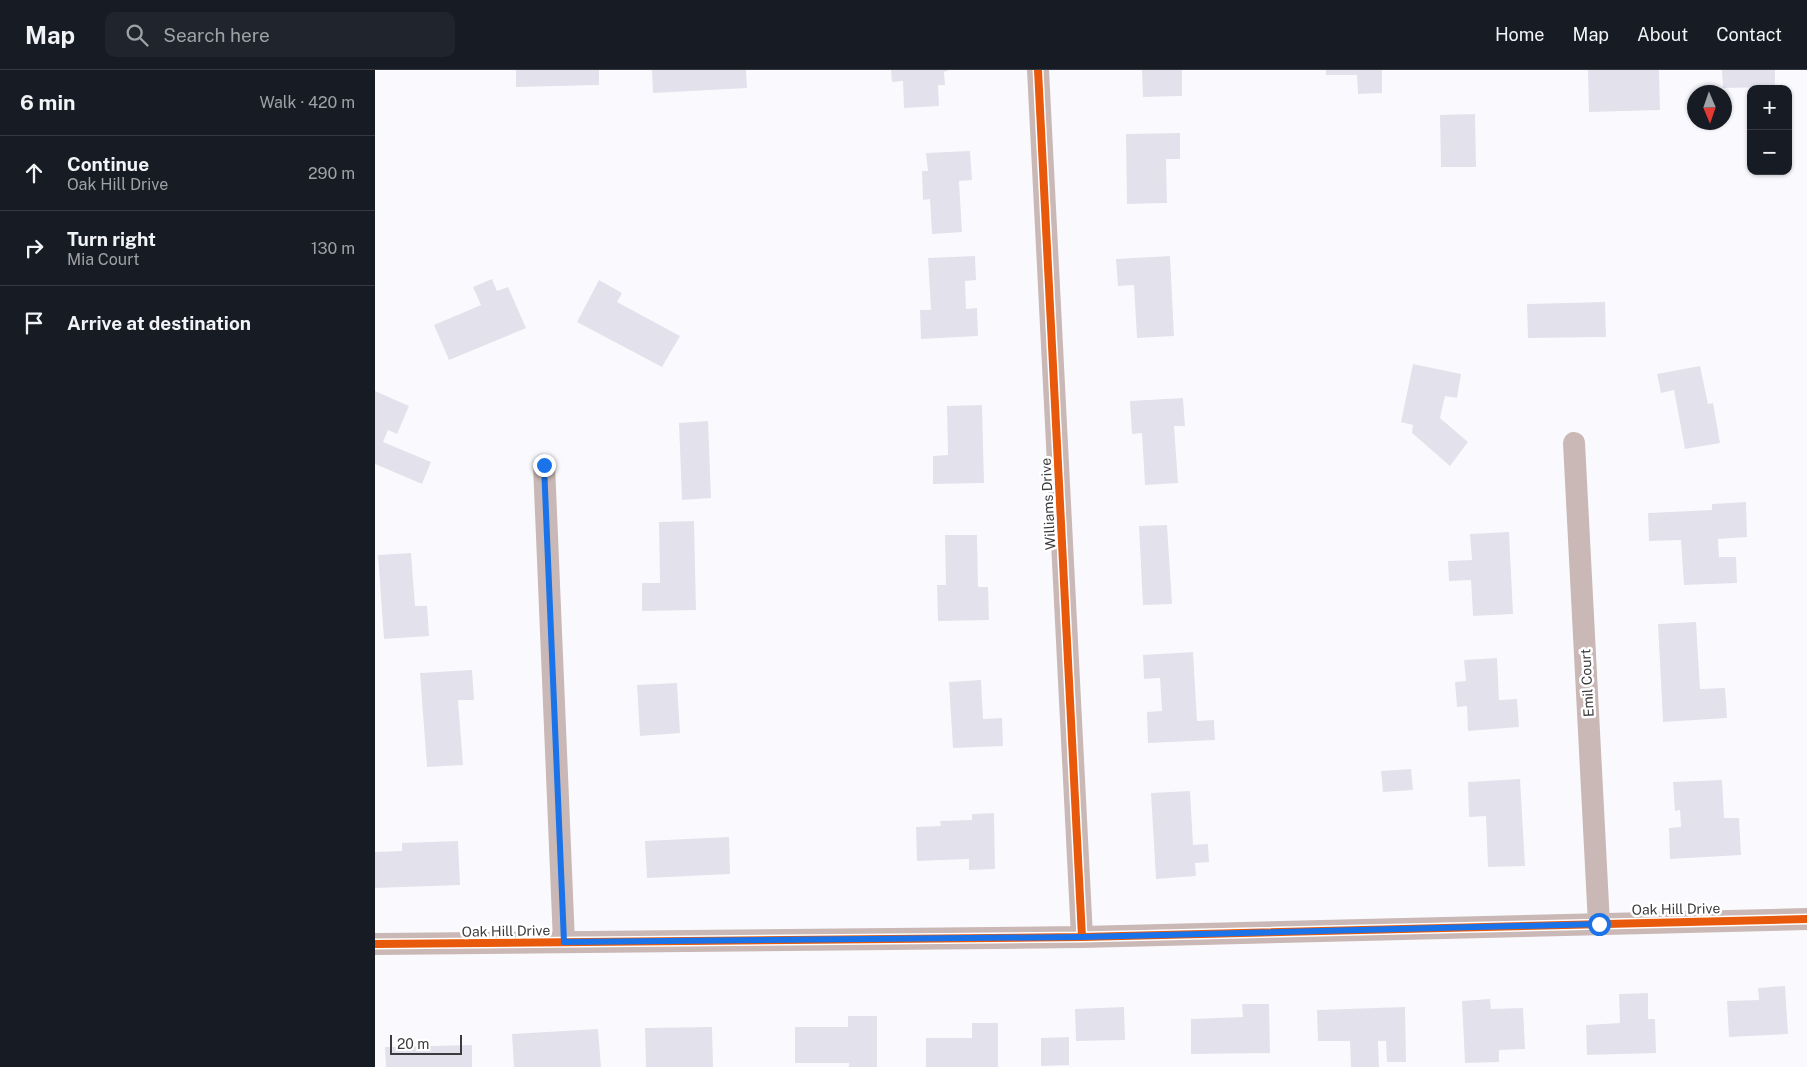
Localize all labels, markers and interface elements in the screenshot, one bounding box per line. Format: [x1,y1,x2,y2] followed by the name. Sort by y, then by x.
[105,12,455,57] search box
[25,21,75,49] text: Map
[123,21,151,49] icon: search
[163,24,270,46] text: Search here
[1495,24,1545,45] text: Home
[1573,24,1609,45] text: Map
[1637,24,1688,45] text: About
[1716,24,1782,45] text: Contact
[1687,85,1732,130] north arrow
[1747,85,1792,175] map controls
[1747,85,1792,130] button: +
[20,90,76,115] text: 6 min
[259,93,355,112] text: Walk · 420 m
[1747,130,1792,175] button: −
[67,153,149,175] text: Continue
[20,159,48,187] icon: ahead
[308,164,355,183] text: 290 m
[67,175,168,194] text: Oak Hill Drive
[67,228,156,250] text: Turn right
[20,234,48,262] icon: right
[311,239,355,258] text: 130 m
[67,250,140,269] text: Mia Court
[20,309,48,337] icon: arrive
[67,312,251,334] text: Arrive at destination
[533,454,556,477] route end
[1038,457,1058,551] street label: Williams Drive
[1577,648,1597,718] street label: Emil Court
[1632,900,1720,918] street label: Oak Hill Drive
[1588,913,1611,936] route start
[462,922,550,940] street label: Oak Hill Drive
[390,1032,463,1055] scale bar
[397,1036,429,1052] text: 20 m

